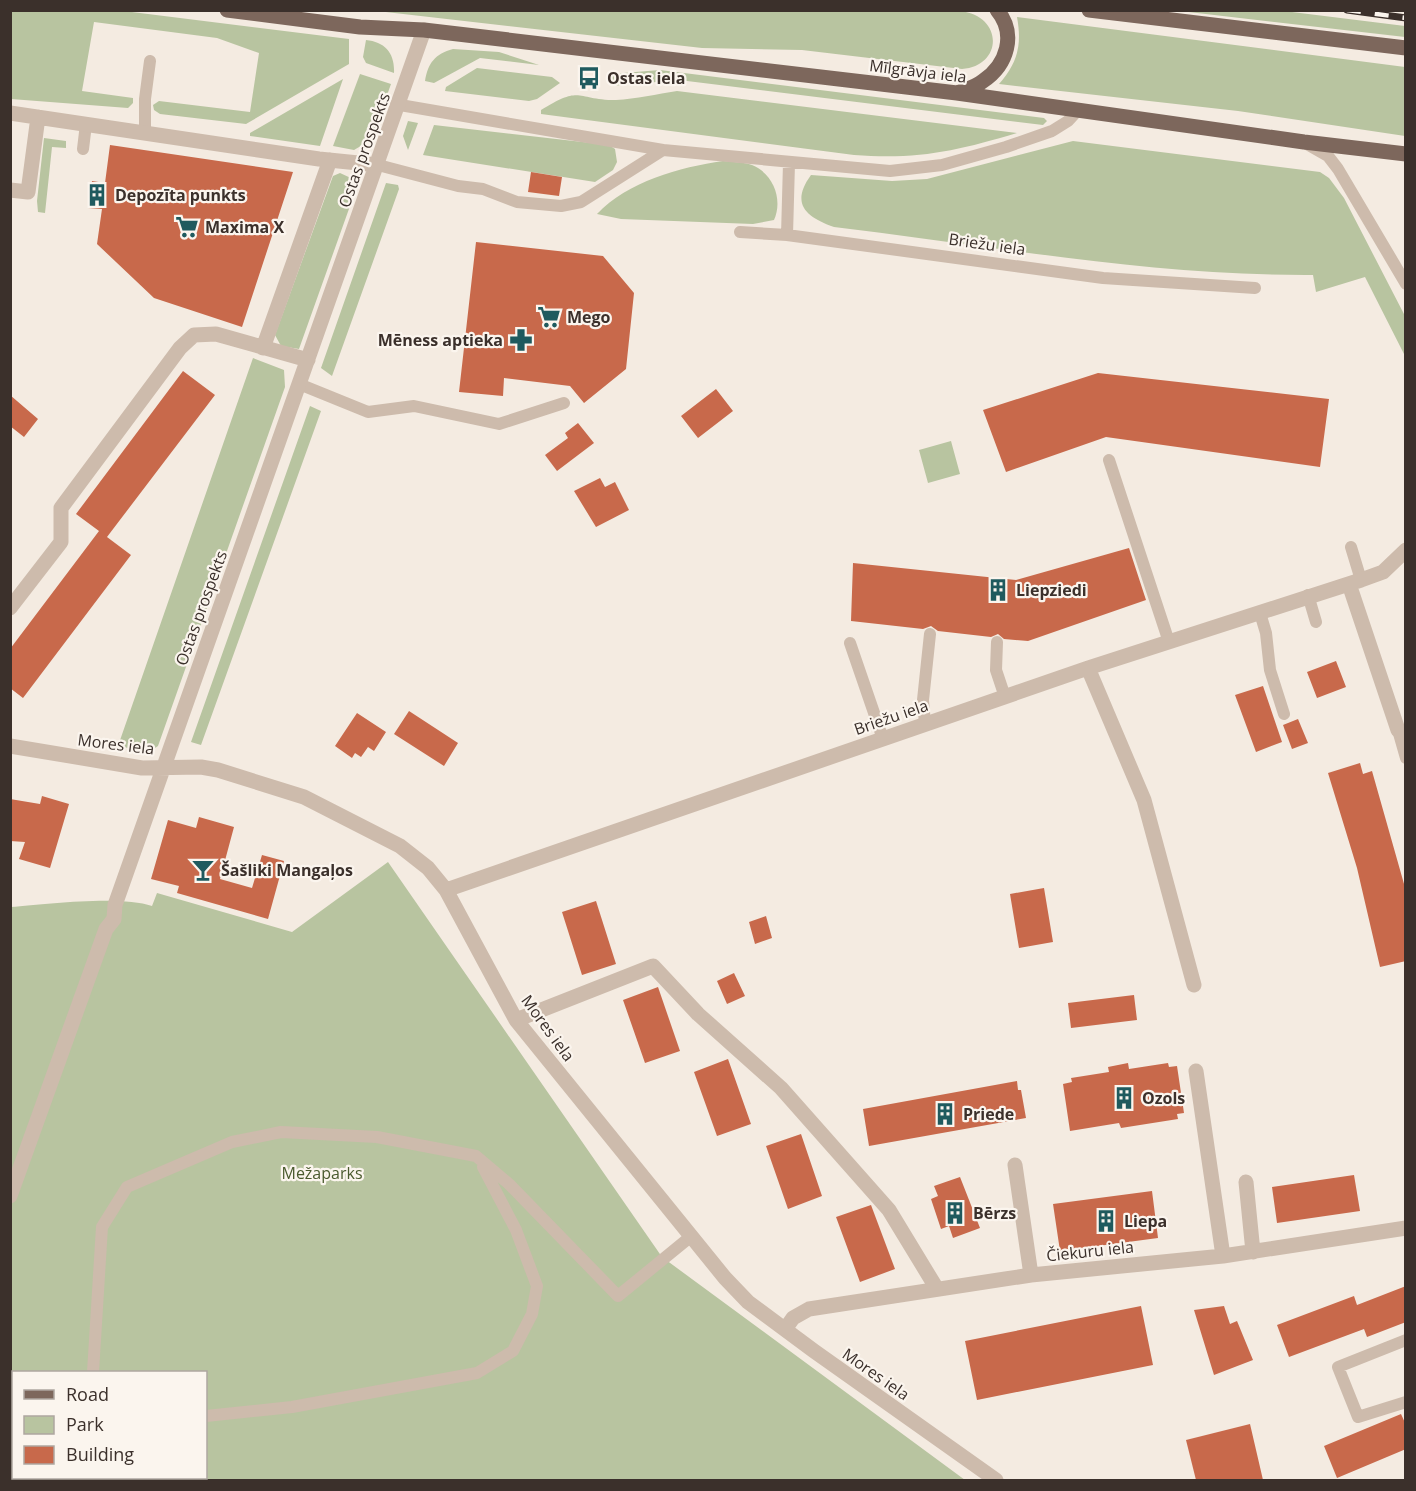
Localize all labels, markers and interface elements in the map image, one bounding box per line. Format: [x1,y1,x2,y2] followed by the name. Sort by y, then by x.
[868,54,968,88] street label: Mīlgrāvja iela
[576,65,602,91] bus stop icon: Ostas iela
[607,67,685,89] place label: Ostas iela
[333,90,395,210] street label: Ostas prospekts
[84,182,110,208] building icon: Depozīta punkts
[115,184,246,206] place label: Depozīta punkts
[174,214,200,240] supermarket icon: Maxima X
[205,216,284,238] place label: Maxima X
[947,228,1027,260] street label: Briežu iela
[536,304,562,330] supermarket icon: Mego
[567,306,611,328] place label: Mego
[508,327,534,353] pharmacy icon: Mēness aptieka
[378,329,503,351] place label: Mēness aptieka
[170,548,232,668] street label: Ostas prospekts
[985,577,1011,603] building icon: Liepziedi
[1016,579,1087,601] place label: Liepziedi
[851,694,931,740] street label: Briežu iela
[76,728,156,760] street label: Mores iela
[190,857,216,883] bar icon: Šašliki Mangaļos
[221,859,353,881] place label: Šašliki Mangaļos
[516,990,580,1066] street label: Mores iela
[1111,1085,1137,1111] building icon: Ozols
[1142,1087,1185,1109] place label: Ozols
[932,1101,958,1127] building icon: Priede
[963,1103,1014,1125] place label: Priede
[281,1162,363,1184] park label: Mežaparks
[942,1200,968,1226] building icon: Bērzs
[973,1202,1016,1224] place label: Bērzs
[1093,1208,1119,1234] building icon: Liepa
[1124,1210,1167,1232] place label: Liepa
[1045,1235,1135,1267] street label: Čiekuru iela
[838,1343,914,1405] street label: Mores iela
[12,1371,207,1479] legend
[66,1382,109,1406] text: Road
[66,1412,104,1436] text: Park
[66,1442,134,1466] text: Building

